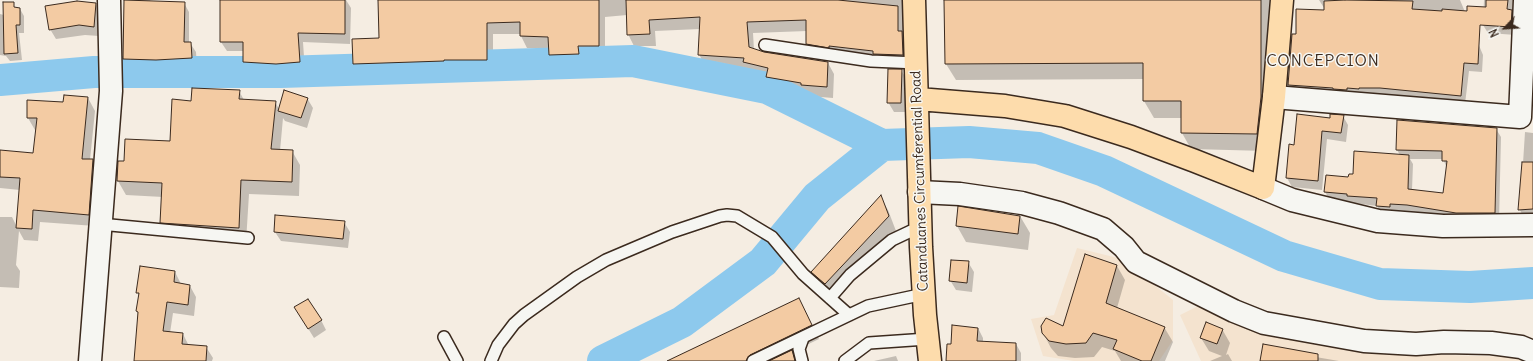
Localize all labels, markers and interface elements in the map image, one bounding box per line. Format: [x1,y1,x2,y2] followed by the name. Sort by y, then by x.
[1485,8,1525,48] north arrow
[1486,27,1502,39] text: N
[1266,51,1380,71] district label: CONCEPCION
[908,70,932,292] street label: Catanduanes Circumferential Road

